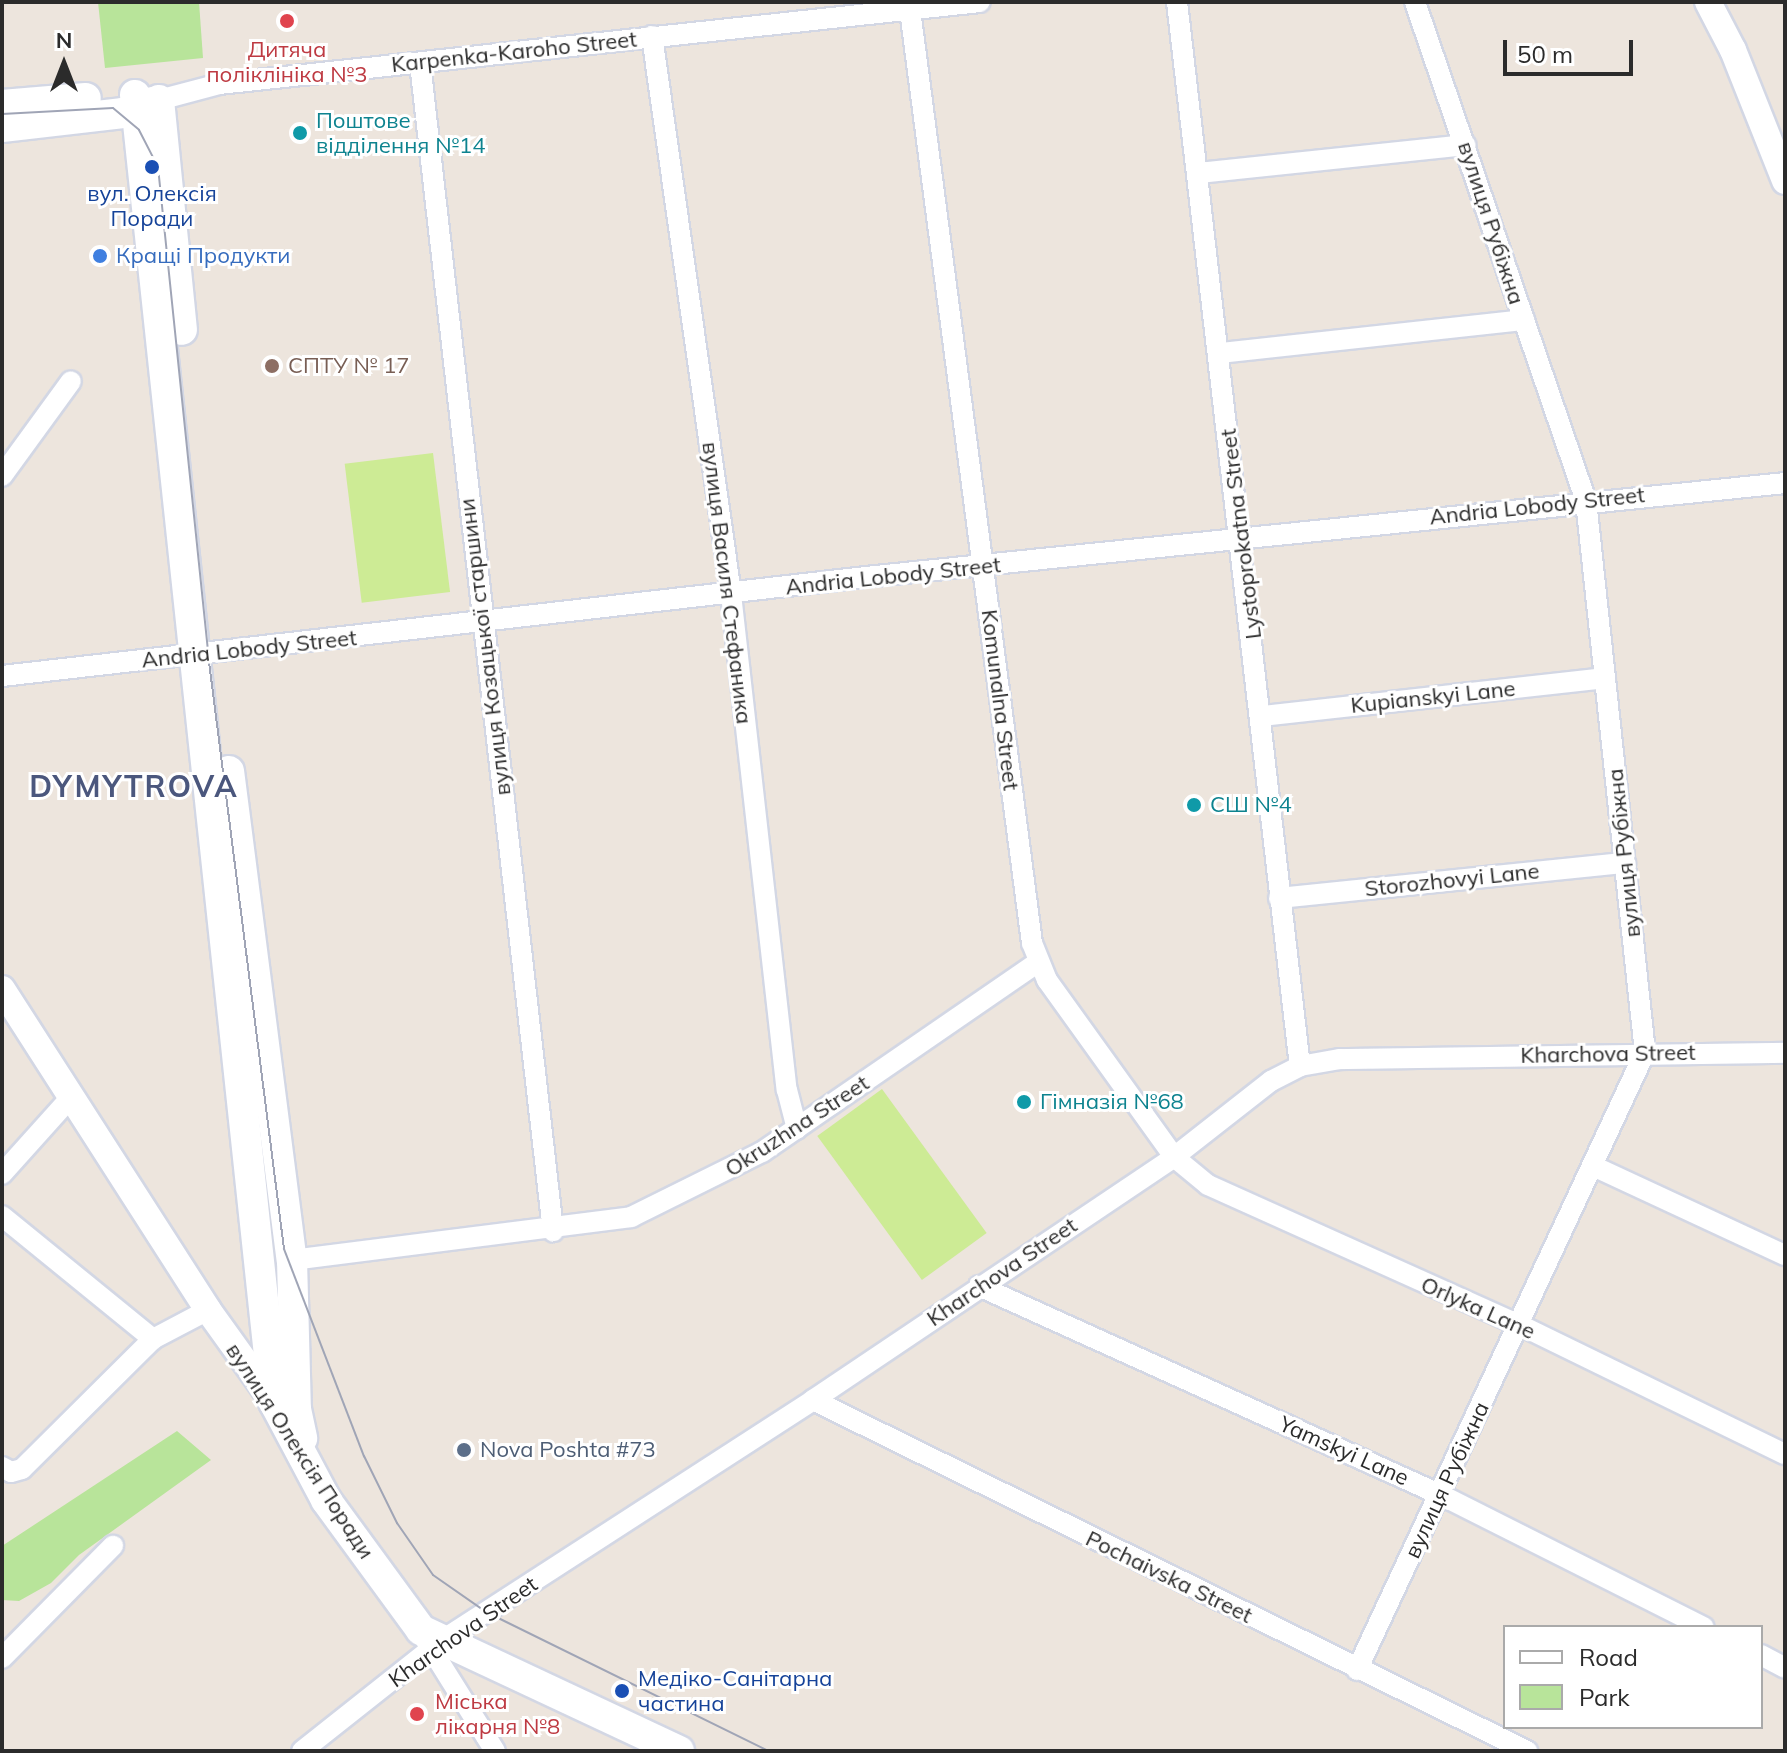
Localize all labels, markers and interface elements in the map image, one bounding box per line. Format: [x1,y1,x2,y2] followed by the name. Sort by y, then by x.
[276,10,298,32] marker: Дитяча поліклініка №3
[24,24,104,104] north arrow
[1507,24,1637,74] scale bar
[56,26,72,54] text: N
[390,26,638,78] street label: Karpenka-Karoho Street
[207,36,367,88] place label: Дитяча поліклініка №3
[1517,39,1573,69] text: 50 m
[316,107,485,158] place label: Поштове відділення №14
[291,124,309,142] marker: Поштове відділення №14
[1452,138,1530,308] street label: вулиця Рубіжна
[143,158,161,176] marker: вул. Олексія Поради
[87,180,217,232] place label: вул. Олексія Поради
[116,243,290,269] place label: Кращі Продукти
[91,247,109,265] marker: Кращі Продукти
[288,353,410,379] place label: СПТУ № 17
[263,357,281,375] marker: СПТУ № 17
[1215,427,1267,641] street label: Lystoprokatna Street
[697,440,757,726] street label: вулиця Василя Стефаника
[1428,482,1646,530] street label: Andria Lobody Street
[454,497,516,797] street label: вулиця Козацької старшини
[784,552,1002,600] street label: Andria Lobody Street
[976,608,1024,792] street label: Komunalna Street
[140,625,358,673] street label: Andria Lobody Street
[1349,675,1517,719] street label: Kupianskyi Lane
[1602,767,1646,939] street label: вулиця Рубіжна
[29,768,239,804] district label: DYMYTROVA
[1210,792,1292,818] place label: СШ №4
[1185,796,1203,814] marker: СШ №4
[1363,858,1541,902] street label: Storozhovyi Lane
[1520,1039,1696,1069] street label: Kharchova Street
[720,1070,874,1182] street label: Okruzhna Street
[1040,1089,1184,1115] place label: Гімназія №68
[1015,1093,1033,1111] marker: Гімназія №68
[922,1212,1082,1332] street label: Kharchova Street
[1417,1271,1539,1345] street label: Orlyka Lane
[220,1338,380,1564] street label: вулиця Олексія Поради
[1399,1398,1495,1562] street label: вулиця Рубіжна
[1275,1411,1413,1491] street label: Yamskyi Lane
[480,1437,656,1463] place label: Nova Poshta #73
[455,1441,473,1459] marker: Nova Poshta #73
[1081,1525,1257,1629] street label: Pochaivska Street
[384,1571,542,1693] street label: Kharchova Street
[1503,1625,1763,1729] legend
[1579,1642,1638,1672] text: Road
[638,1665,833,1716] place label: Медіко-Санітарна частина
[613,1682,631,1700] marker: Медіко-Санітарна частина
[1579,1682,1630,1712] text: Park
[435,1688,560,1740] place label: Міська лікарня №8
[406,1703,428,1725] marker: Міська лікарня №8

